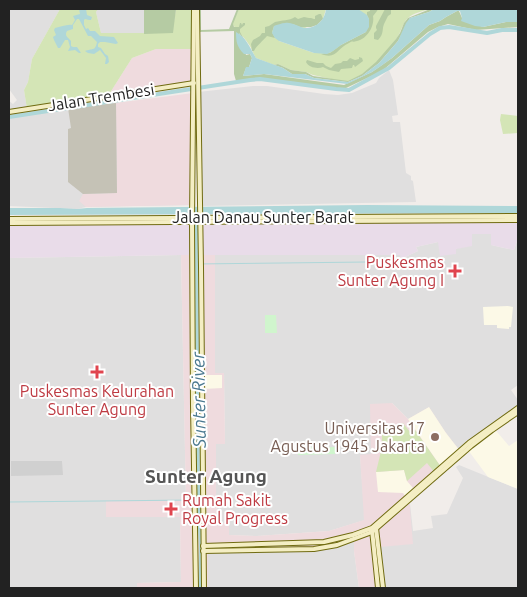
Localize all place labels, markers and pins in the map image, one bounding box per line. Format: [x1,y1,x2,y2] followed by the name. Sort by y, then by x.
[338,253,444,289] place label: Puskesmas Sunter Agung I
[448,264,462,278] marker: Puskesmas Sunter Agung I
[90,365,104,379] marker: Puskesmas Kelurahan Sunter Agung
[20,382,174,418] place label: Puskesmas Kelurahan Sunter Agung
[271,419,425,455] place label: Universitas 17 Agustus 1945 Jakarta
[429,431,441,443] marker: Universitas 17 Agustus 1945 Jakarta
[182,491,288,527] place label: Rumah Sakit Royal Progress
[164,502,178,516] marker: Rumah Sakit Royal Progress

